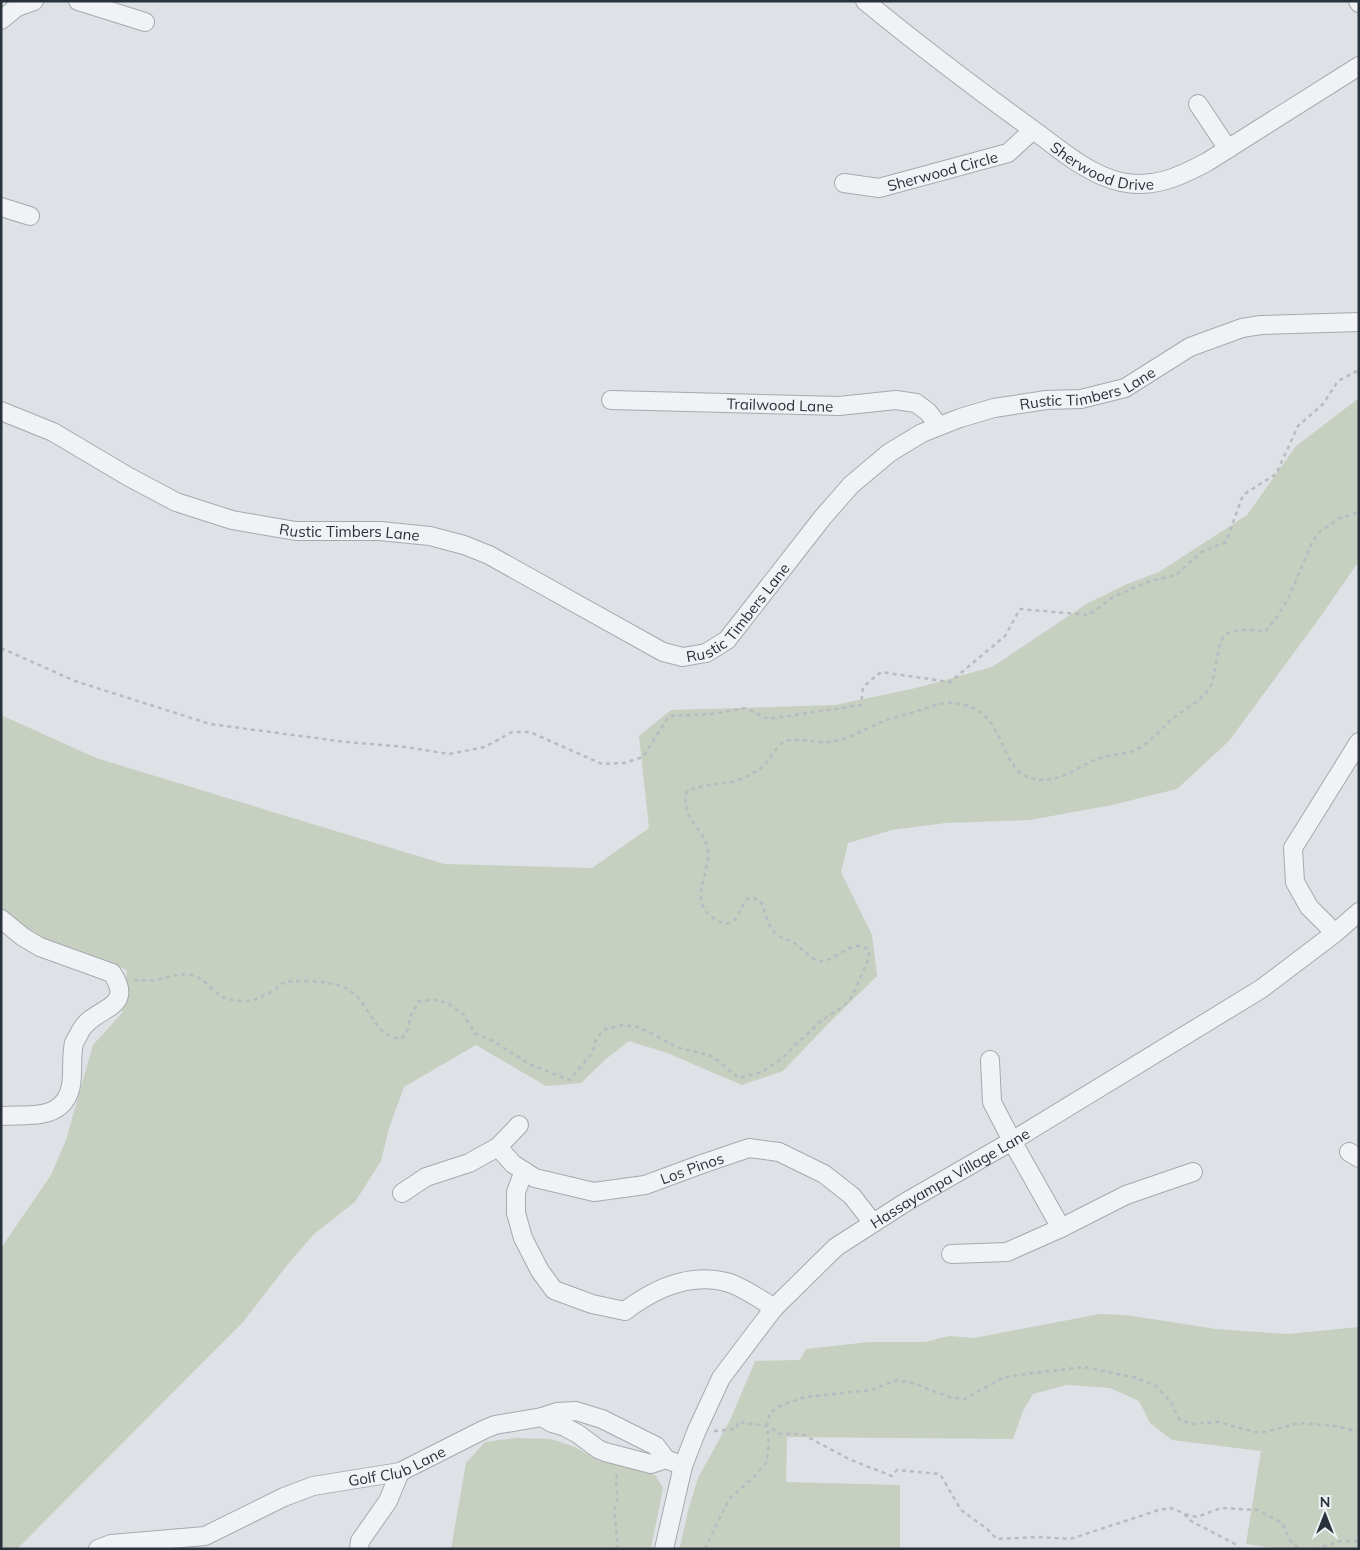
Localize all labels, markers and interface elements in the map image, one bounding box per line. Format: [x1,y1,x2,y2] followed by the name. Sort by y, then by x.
[1047,137,1155,194] street label: Sherwood Drive
[885,147,1000,195] street label: Sherwood Circle
[1018,362,1158,413] street label: Rustic Timbers Lane
[726,394,834,415] street label: Trailwood Lane
[278,519,421,544] street label: Rustic Timbers Lane
[684,559,793,666] street label: Rustic Timbers Lane
[866,1123,1033,1232] street label: Hassayampa Village Lane
[658,1148,726,1188] street label: Los Pinos
[347,1441,448,1490] street label: Golf Club Lane
[1300,1490,1350,1540] north arrow
[1320,1493,1330,1511] text: N

